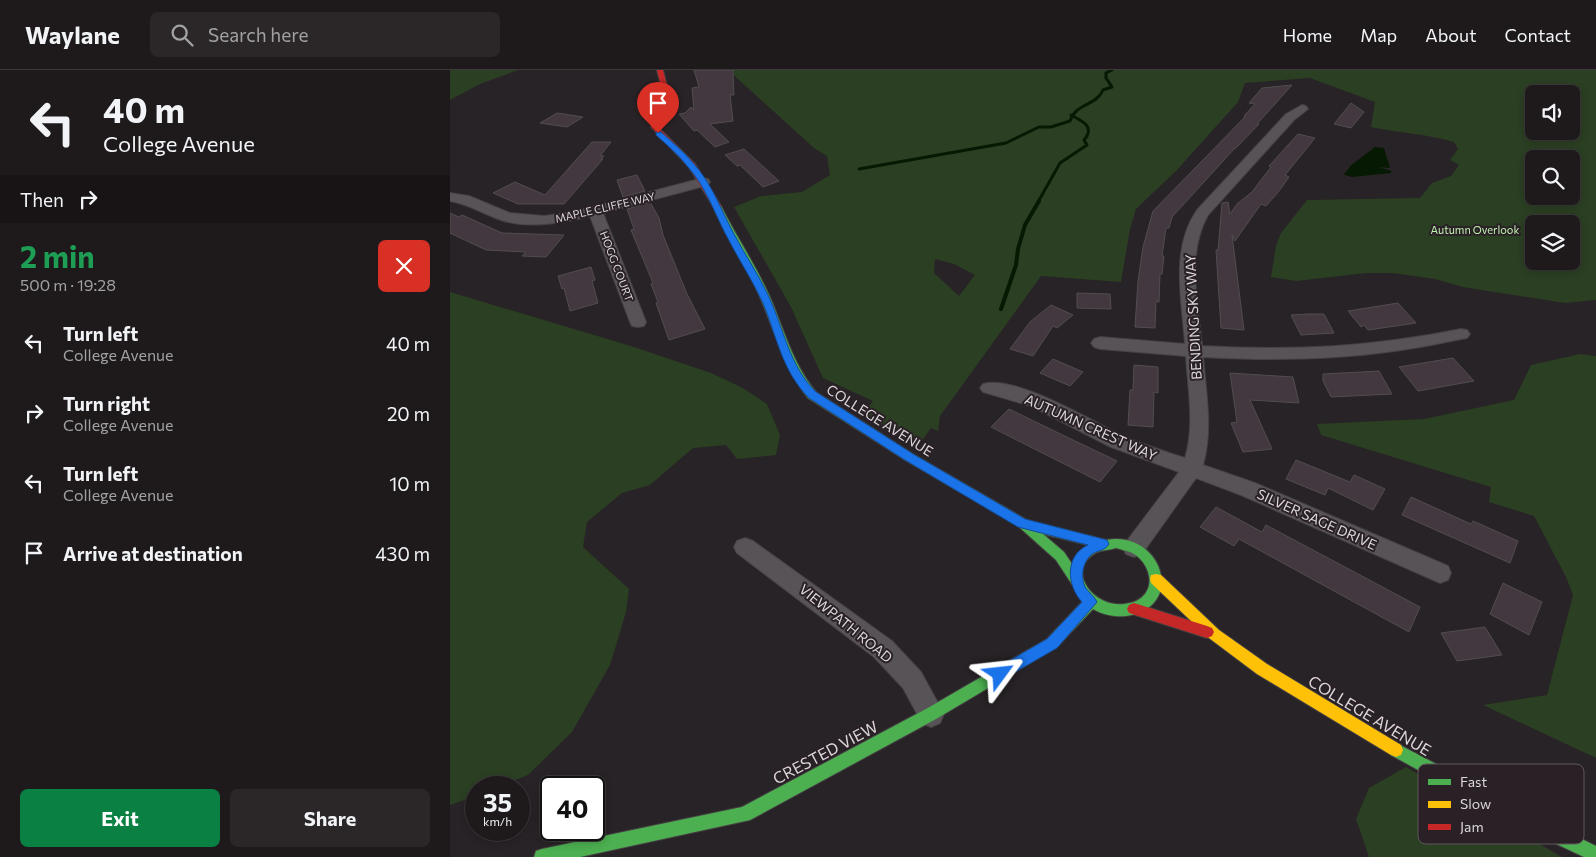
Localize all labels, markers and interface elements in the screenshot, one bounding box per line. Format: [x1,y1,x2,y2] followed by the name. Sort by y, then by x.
[150,12,500,57] search box
[25,20,120,49] text: Waylane
[168,21,196,49] icon: search
[208,23,308,46] text: Search here
[1283,24,1332,46] text: Home
[1360,24,1397,46] text: Map
[1425,24,1477,46] text: About
[1505,24,1571,46] text: Contact
[637,82,679,133] pin
[1525,85,1580,270] map controls
[1525,85,1580,140] button: sound
[103,87,185,130] text: 40 m
[644,89,672,117] icon: arrive
[20,90,85,155] icon: left
[103,130,255,157] text: College Avenue
[1525,150,1580,205] button: search
[74,185,102,213] icon: right
[20,188,64,211] text: Then
[554,189,656,225] street label: MAPLE CLIFFE WAY
[1525,215,1580,270] button: layers
[1431,223,1519,236] park label: Autumn Overlook
[598,229,636,303] street label: HOGG COURT
[20,237,95,274] text: 2 min
[378,240,430,292] button: close
[1181,254,1205,380] street label: BENDING SKY WAY
[20,275,116,294] text: 500 m · 19:28
[63,322,138,345] text: Turn left
[20,329,48,357] icon: left
[386,332,430,355] text: 40 m
[63,345,173,364] text: College Avenue
[824,380,936,460] street label: COLLEGE AVENUE
[1022,390,1160,464] street label: AUTUMN CREST WAY
[63,392,150,415] text: Turn right
[20,399,48,427] icon: right
[387,402,430,425] text: 20 m
[63,415,173,434] text: College Avenue
[63,462,138,485] text: Turn left
[20,469,48,497] icon: left
[389,472,430,495] text: 10 m
[63,485,173,504] text: College Avenue
[1255,485,1379,553] street label: SILVER SAGE DRIVE
[20,539,48,567] icon: arrive
[63,542,243,565] text: Arrive at destination
[375,542,430,565] text: 430 m
[796,580,896,666] street label: VIEWPATH ROAD
[973,647,1025,699] position arrow
[1305,671,1435,759] street label: COLLEGE AVENUE
[769,716,881,788] street label: CRESTED VIEW
[1418,764,1584,844] legend
[1460,773,1487,790] text: Fast
[540,776,605,841] speed limit sign: 40
[483,787,512,817] text: 35
[20,789,220,847] button: Exit
[230,789,430,847] button: Share
[1460,795,1491,812] text: Slow
[483,814,512,828] text: km/h
[1460,818,1484,835] text: Jam

